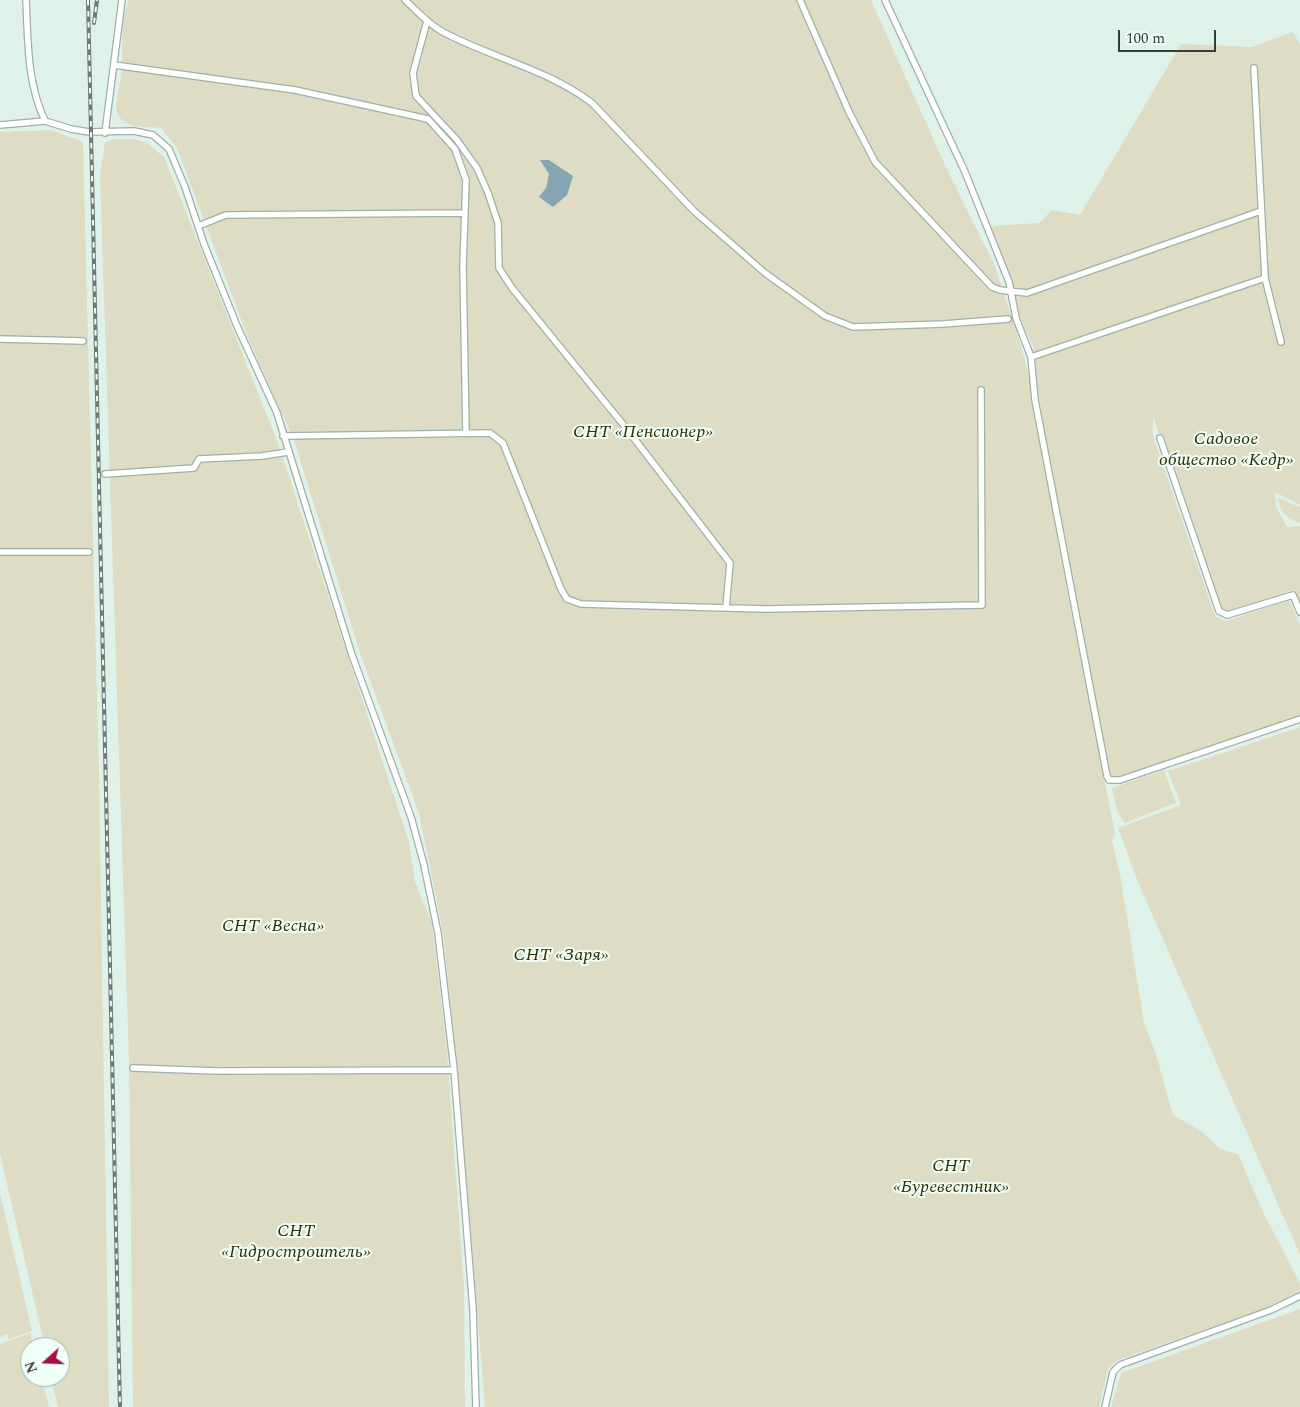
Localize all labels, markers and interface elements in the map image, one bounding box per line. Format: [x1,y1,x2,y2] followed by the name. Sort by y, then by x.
[1120,20,1218,52] scale bar
[1126,27,1165,50] text: 100 m
[573,422,713,444] park label: СНТ «Пенсионер»
[1159,429,1293,472] park label: Садовое общество «Кедр»
[222,916,324,938] park label: СНТ «Весна»
[514,945,608,967] park label: СНТ «Заря»
[893,1156,1009,1198] park label: СНТ «Буревестник»
[221,1221,371,1264] park label: СНТ «Гидростроитель»
[20,1337,70,1387] north arrow
[20,1358,43,1376] text: N

